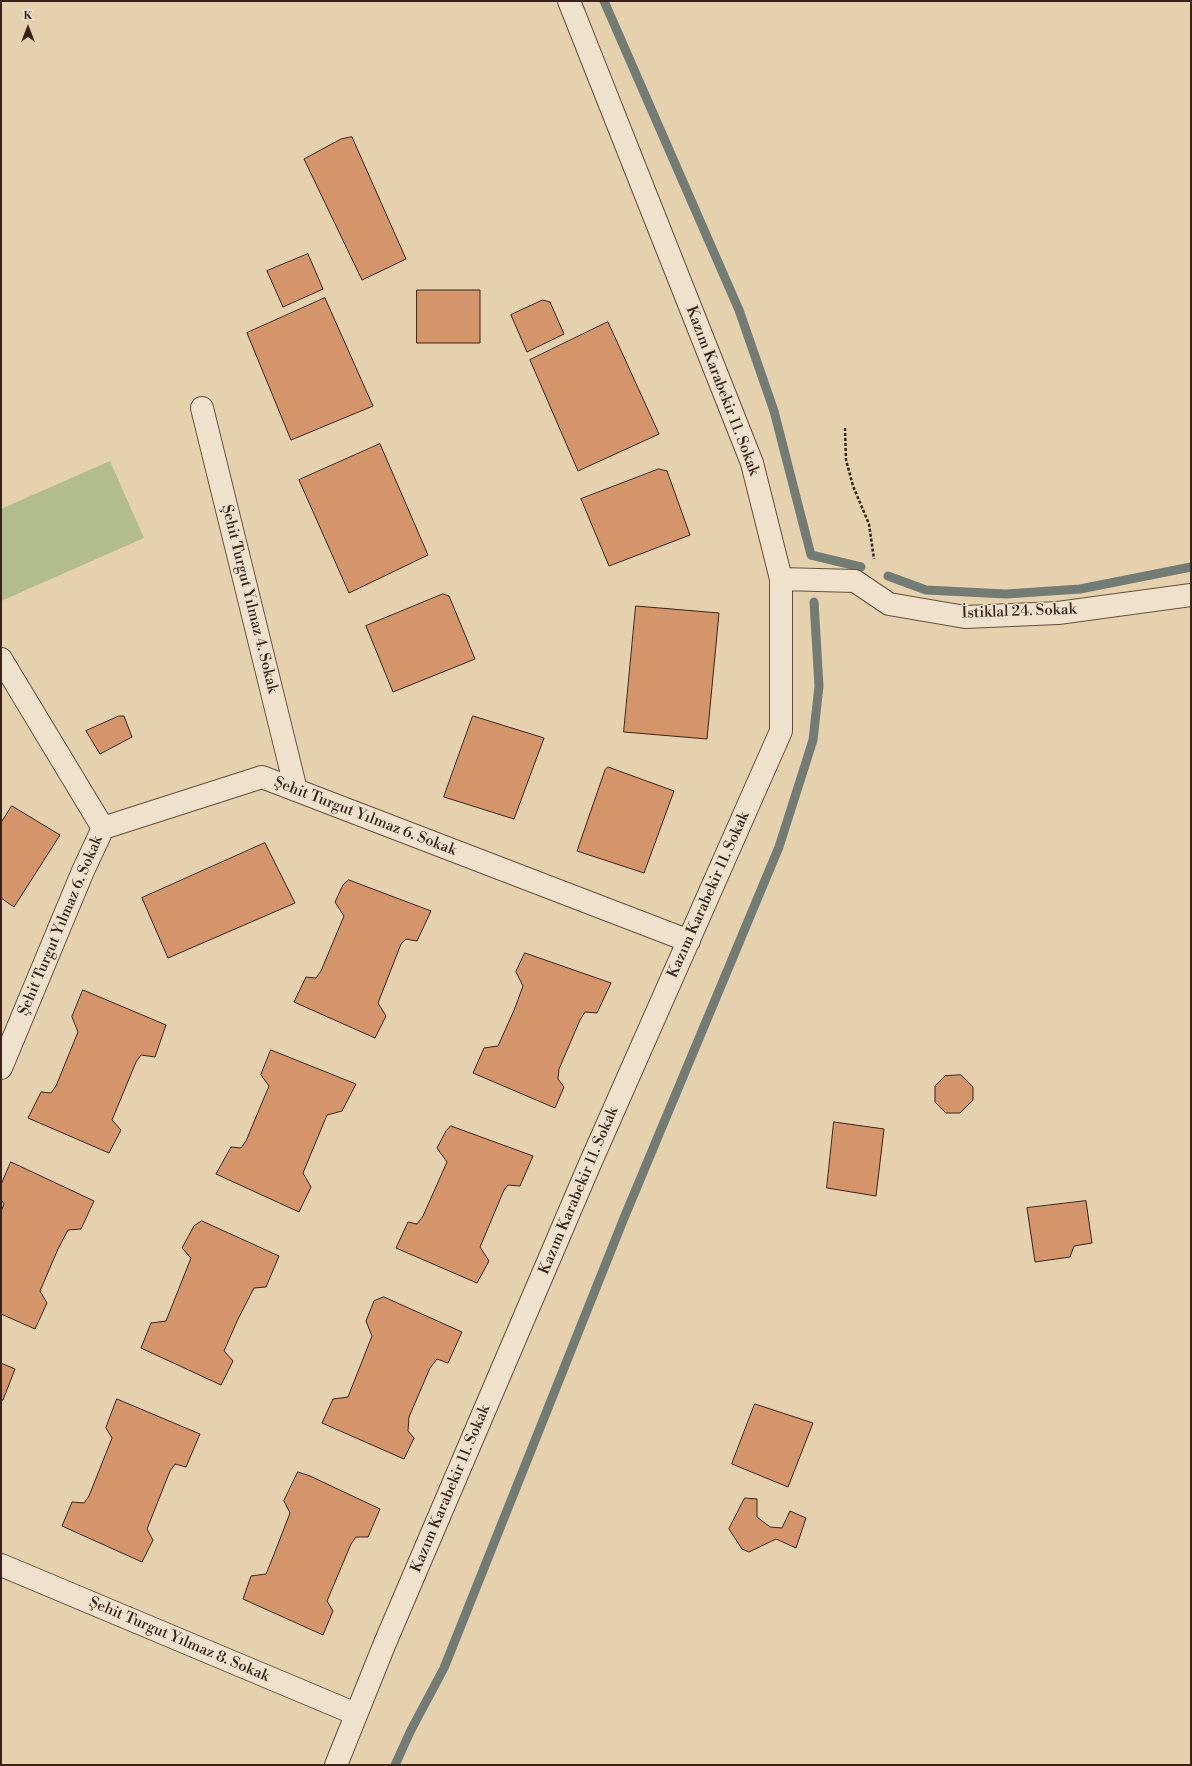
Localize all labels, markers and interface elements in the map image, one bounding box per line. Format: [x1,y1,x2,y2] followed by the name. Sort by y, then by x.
[8,8,48,48] north arrow
[24,9,32,23] text: K
[681,304,763,478] street label: Kazım Karabekir 11. Sokak
[217,503,281,695] street label: Şehit Turgut Yılmaz 4. Sokak
[961,601,1077,623] street label: İstiklal 24. Sokak
[271,774,459,860] street label: Şehit Turgut Yılmaz 6. Sokak
[664,809,754,981] street label: Kazım Karabekir 11. Sokak
[15,833,107,1019] street label: Şehit Turgut Yılmaz 6. Sokak
[536,1105,622,1277] street label: Kazım Karabekir 11. Sokak
[408,1403,494,1575] street label: Kazım Karabekir 11. Sokak
[86,1594,272,1686] street label: Şehit Turgut Yılmaz 8. Sokak

